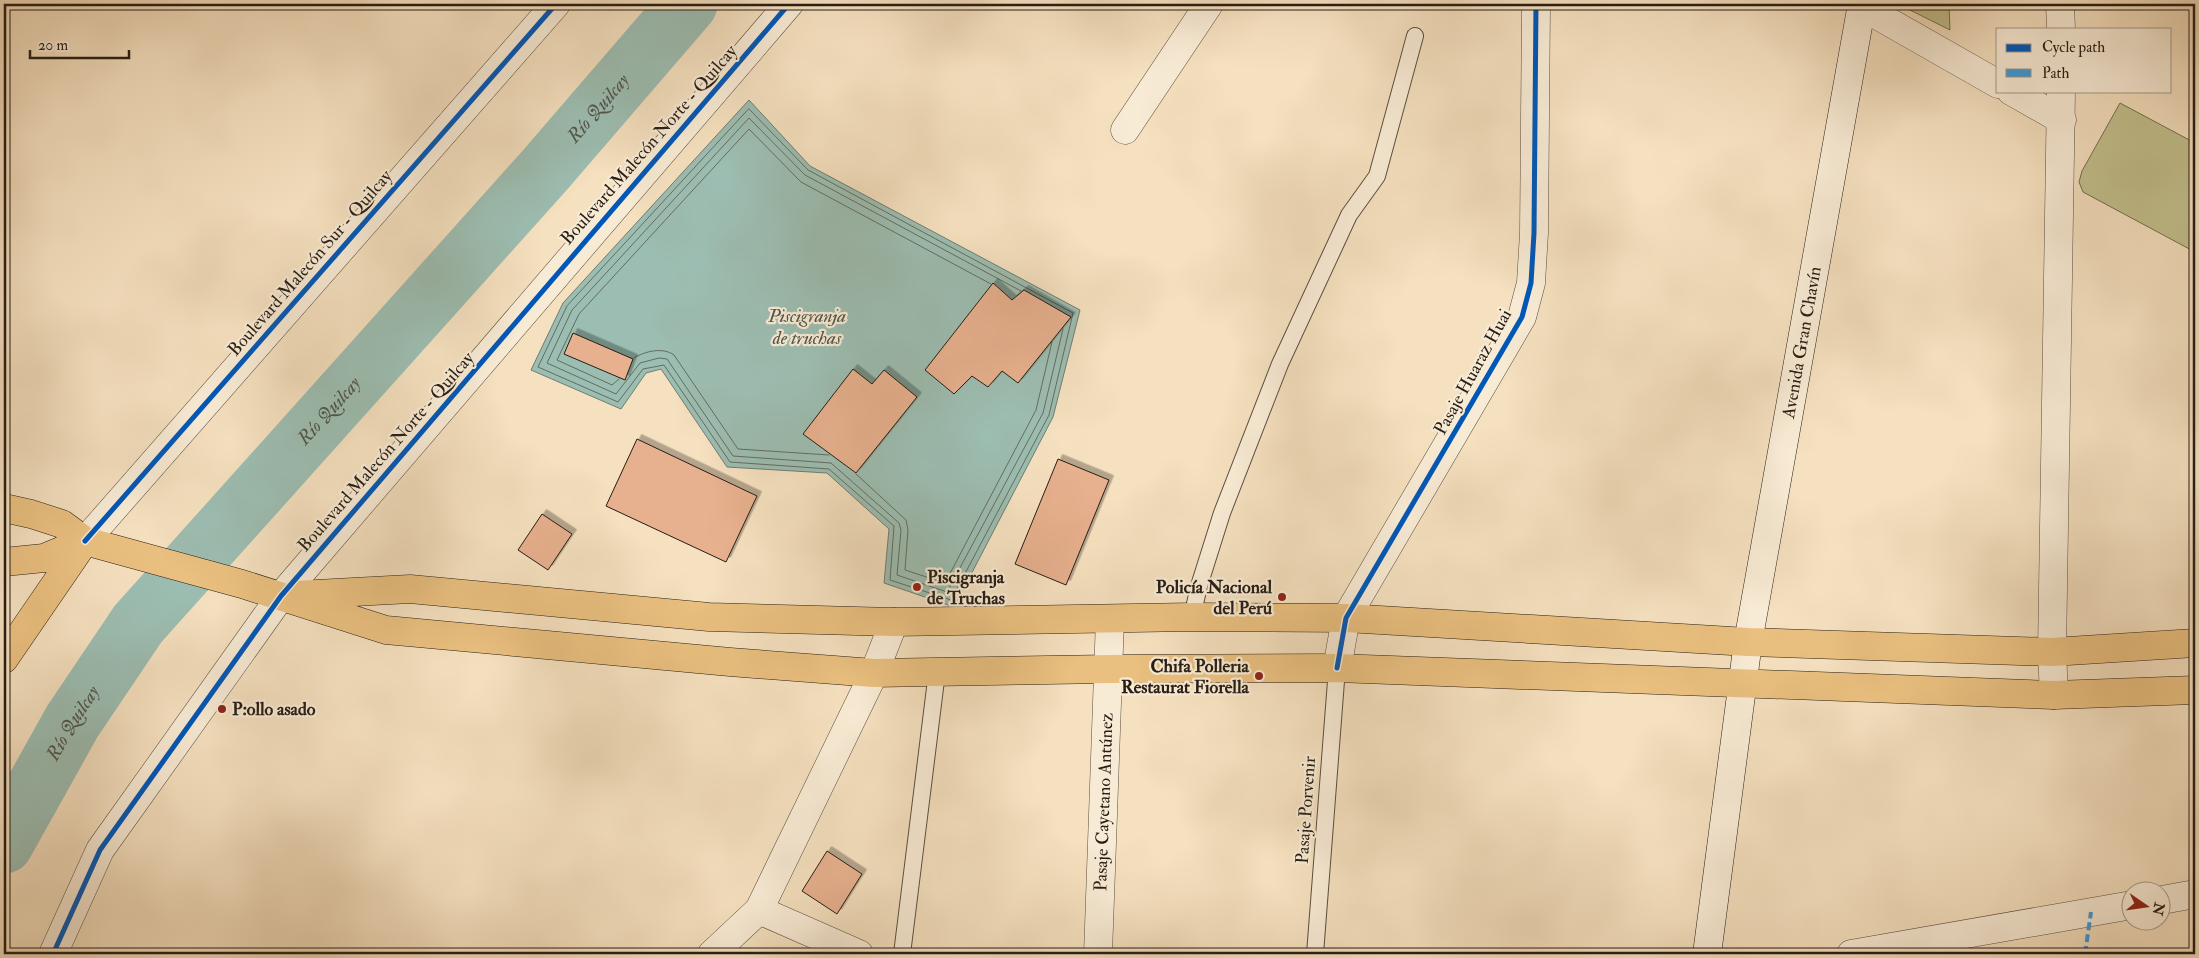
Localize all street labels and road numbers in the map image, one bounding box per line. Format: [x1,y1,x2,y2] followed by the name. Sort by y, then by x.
[556,39,743,250] street label: Boulevard Malecón Norte - Quilcay
[223,164,398,361] street label: Boulevard Malecón Sur - Quilcay
[1776,265,1826,421] street label: Avenida Gran Chavín
[1429,305,1517,439] street label: Pasaje Huaraz Huai
[293,346,480,557] street label: Boulevard Malecón Norte - Quilcay
[1089,712,1118,892] street label: Pasaje Cayetano Antúnez
[1291,755,1321,865] street label: Pasaje Porvenir

